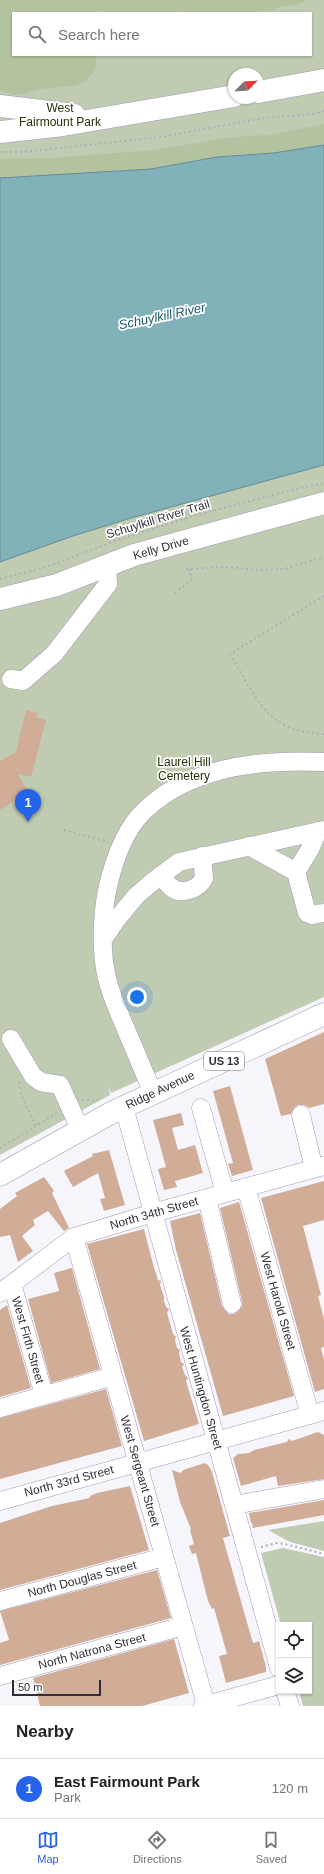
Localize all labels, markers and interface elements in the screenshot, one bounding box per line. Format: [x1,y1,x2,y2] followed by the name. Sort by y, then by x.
[12,12,312,56] search box
[26,23,48,45] icon: search
[58,26,140,43] text: Search here
[228,68,264,104] north arrow
[19,101,102,129] park label: West Fairmount Park
[117,299,207,332] water label: Schuylkill River
[105,497,211,541] street label: Schuylkill River Trail
[132,533,191,563] street label: Kelly Drive
[157,755,211,783] park label: Laurel Hill Cemetery
[15,789,41,822] pin: 1
[127,987,147,1007] your location
[204,1052,244,1070] road number: US 13
[123,1068,197,1112] street label: Ridge Avenue
[108,1193,200,1232] street label: North 34th Street
[257,1250,299,1352] street label: West Harold Street
[9,1295,47,1386] street label: West Firth Street
[177,1325,225,1452] street label: West Huntingdon Street
[117,1414,163,1529] street label: West Sergeant Street
[23,1462,116,1500] street label: North 33rd Street
[26,1558,139,1600] street label: North Douglas Street
[276,1622,312,1694] map controls
[276,1622,312,1658] button: locate
[37,1630,148,1672] street label: North Natrona Street
[276,1658,312,1694] button: layers
[12,1678,101,1697] scale bar
[18,1681,42,1693] text: 50 m
[16,1722,74,1741] text: Nearby
[54,1773,200,1790] text: East Fairmount Park
[25,1781,33,1796] text: 1
[272,1781,308,1796] text: 120 m
[54,1790,81,1805] text: Park
[37,1829,59,1865] tab: Map
[133,1829,182,1865] tab: Directions
[256,1829,287,1865] tab: Saved

